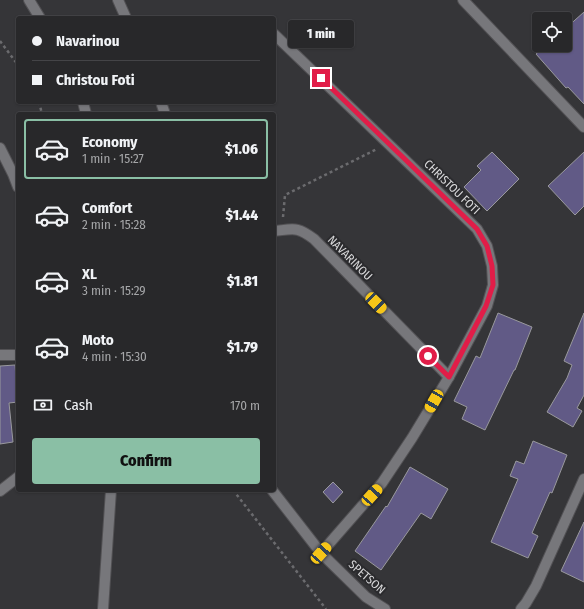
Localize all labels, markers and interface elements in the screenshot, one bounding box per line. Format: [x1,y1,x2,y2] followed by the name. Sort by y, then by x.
[532,12,572,52] map controls
[532,12,572,52] button: locate
[288,20,354,48] callout: 1 min
[307,26,335,41] text: 1 min
[56,32,119,50] text: Navarinou
[312,69,330,87] route end
[56,71,135,89] text: Christou Foti
[34,131,70,167] icon: car
[82,133,137,151] text: Economy
[225,140,258,158] text: $1.06
[82,151,144,166] text: 1 min · 15:27
[421,157,483,217] street label: CHRISTOU FOTI
[34,197,70,233] icon: car
[82,199,133,217] text: Comfort
[226,206,258,224] text: $1.44
[82,217,146,232] text: 2 min · 15:28
[325,233,375,283] street label: NAVARINOU
[34,263,70,299] icon: car
[82,265,97,283] text: XL
[227,272,258,290] text: $1.81
[82,283,146,298] text: 3 min · 15:29
[363,290,389,316] car
[34,329,70,365] icon: car
[82,331,114,349] text: Moto
[227,338,258,356] text: $1.79
[419,347,437,365] route start
[82,349,147,364] text: 4 min · 15:30
[423,388,445,414] car
[32,394,54,416] icon: cash
[64,396,93,414] text: Cash
[230,398,260,413] text: 170 m
[32,438,260,484] button: Confirm
[360,482,384,508] car
[309,540,333,566] car
[346,557,388,597] street label: SPETSON

